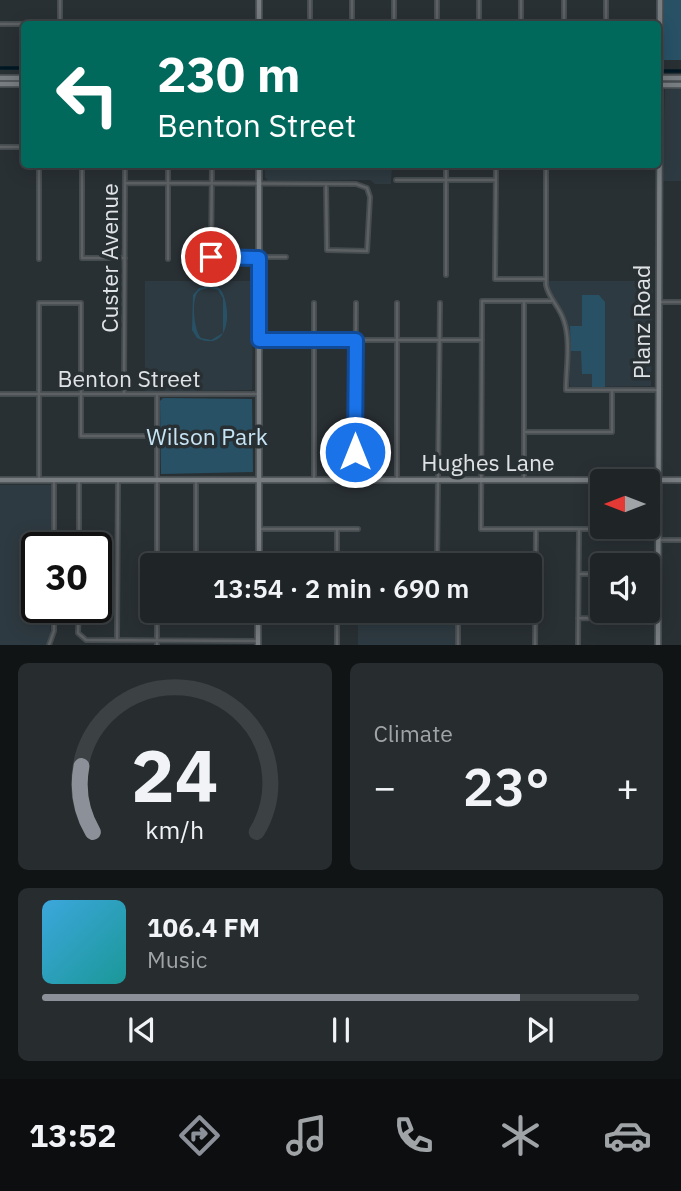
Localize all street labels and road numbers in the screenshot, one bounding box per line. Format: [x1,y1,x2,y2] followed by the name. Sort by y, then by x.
[94,183,124,333] street label: Custer Avenue
[626,265,656,379] street label: Planz Road
[57,363,201,393] street label: Benton Street
[421,447,555,477] street label: Hughes Lane

